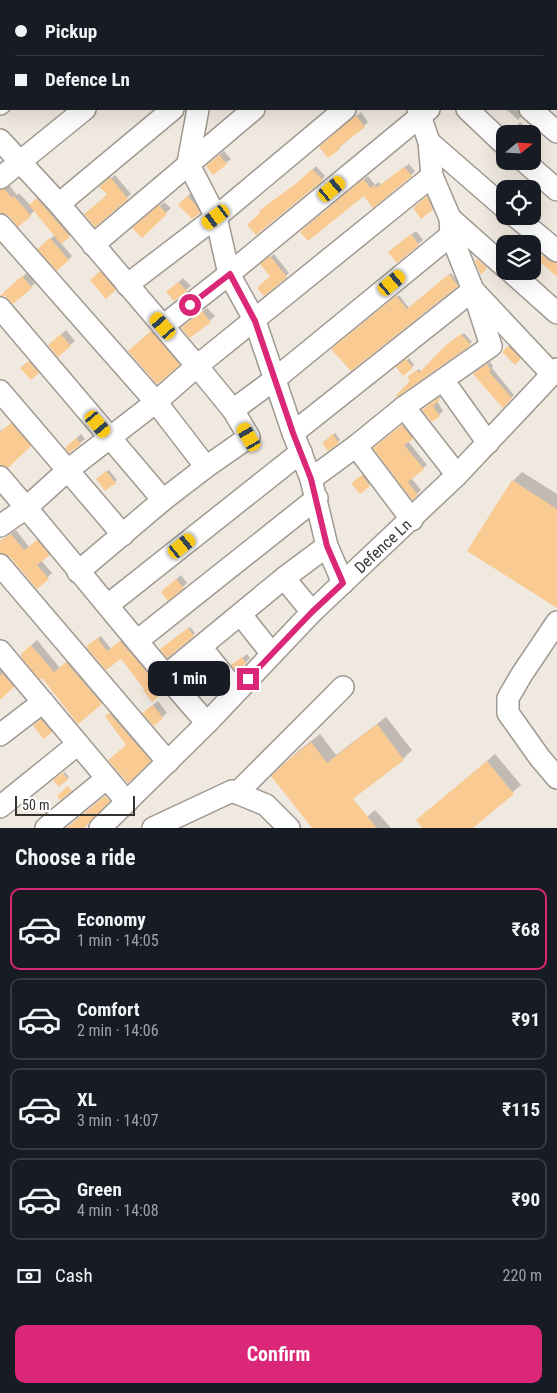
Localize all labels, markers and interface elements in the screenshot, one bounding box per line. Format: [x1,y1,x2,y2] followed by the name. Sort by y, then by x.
[45,20,97,43] text: Pickup
[45,68,130,91] text: Defence Ln
[496,125,541,170] north arrow
[496,125,541,280] map controls
[315,174,348,204] car
[496,180,541,225] button: locate
[199,202,232,232] car
[496,235,541,280] button: layers
[375,268,408,298] car
[179,294,201,316] route start
[147,310,178,342] car
[82,408,113,440] car
[235,420,262,454] car
[351,515,415,577] street label: Defence Ln
[165,531,198,561] car
[148,662,230,696] callout: 1 min
[237,668,259,690] route end
[171,669,207,688] text: 1 min
[15,793,135,816] scale bar
[22,797,50,813] text: 50 m
[15,845,136,870] text: Choose a ride
[17,907,62,952] icon: car
[77,908,146,931] text: Economy
[512,918,540,941] text: ₹68
[77,931,159,950] text: 1 min · 14:05
[17,997,62,1042] icon: car
[77,998,140,1021] text: Comfort
[512,1008,540,1031] text: ₹91
[77,1021,159,1040] text: 2 min · 14:06
[17,1087,62,1132] icon: car
[77,1088,97,1111] text: XL
[502,1098,540,1121] text: ₹115
[77,1111,159,1130] text: 3 min · 14:07
[17,1177,62,1222] icon: car
[77,1178,122,1201] text: Green
[512,1188,540,1211] text: ₹90
[77,1201,159,1220] text: 4 min · 14:08
[15,1262,43,1290] icon: cash
[55,1264,93,1287] text: Cash
[503,1266,542,1285] text: 220 m
[15,1325,542,1383] button: Confirm

